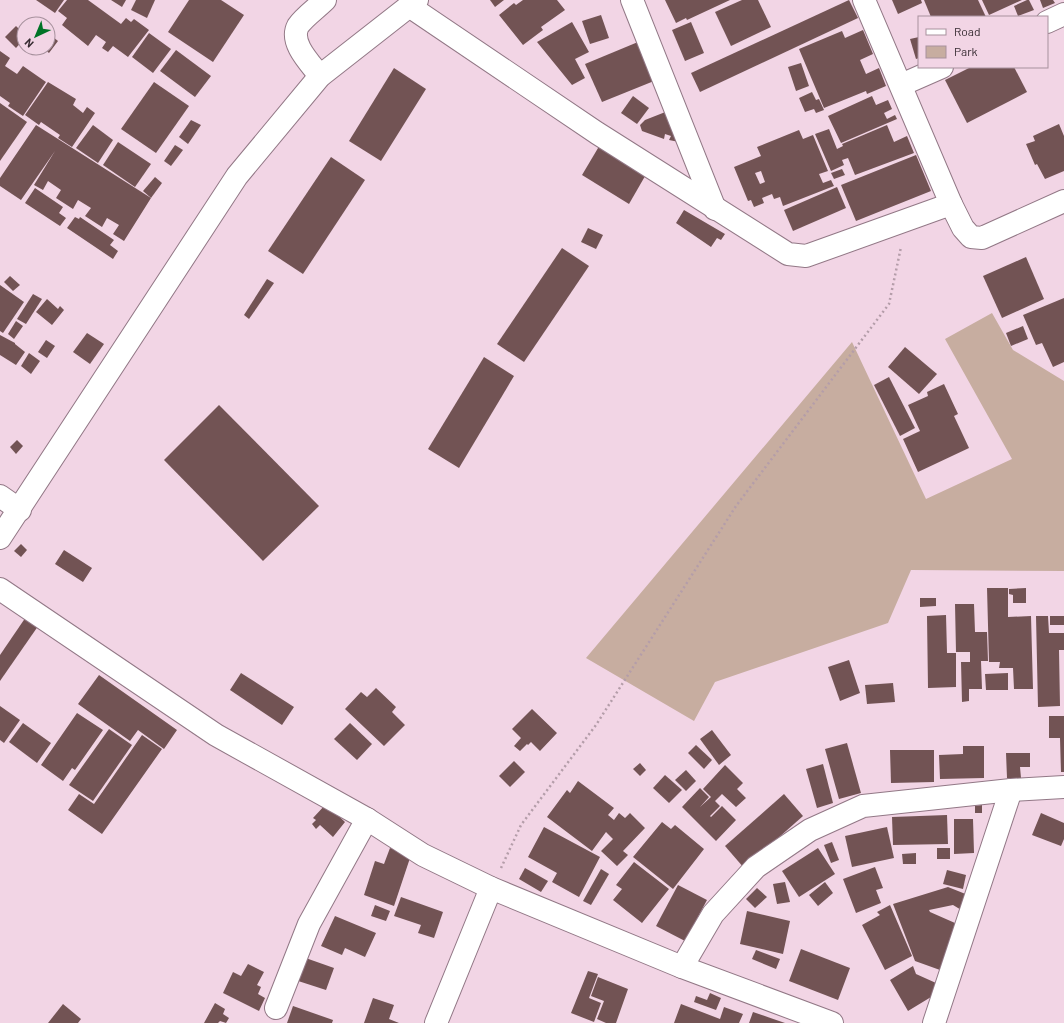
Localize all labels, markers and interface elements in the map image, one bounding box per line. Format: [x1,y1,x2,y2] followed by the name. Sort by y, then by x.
[16,16,56,56] north arrow
[918,16,1048,68] legend
[954,24,981,38] text: Road
[22,36,36,51] text: N
[954,44,978,58] text: Park

